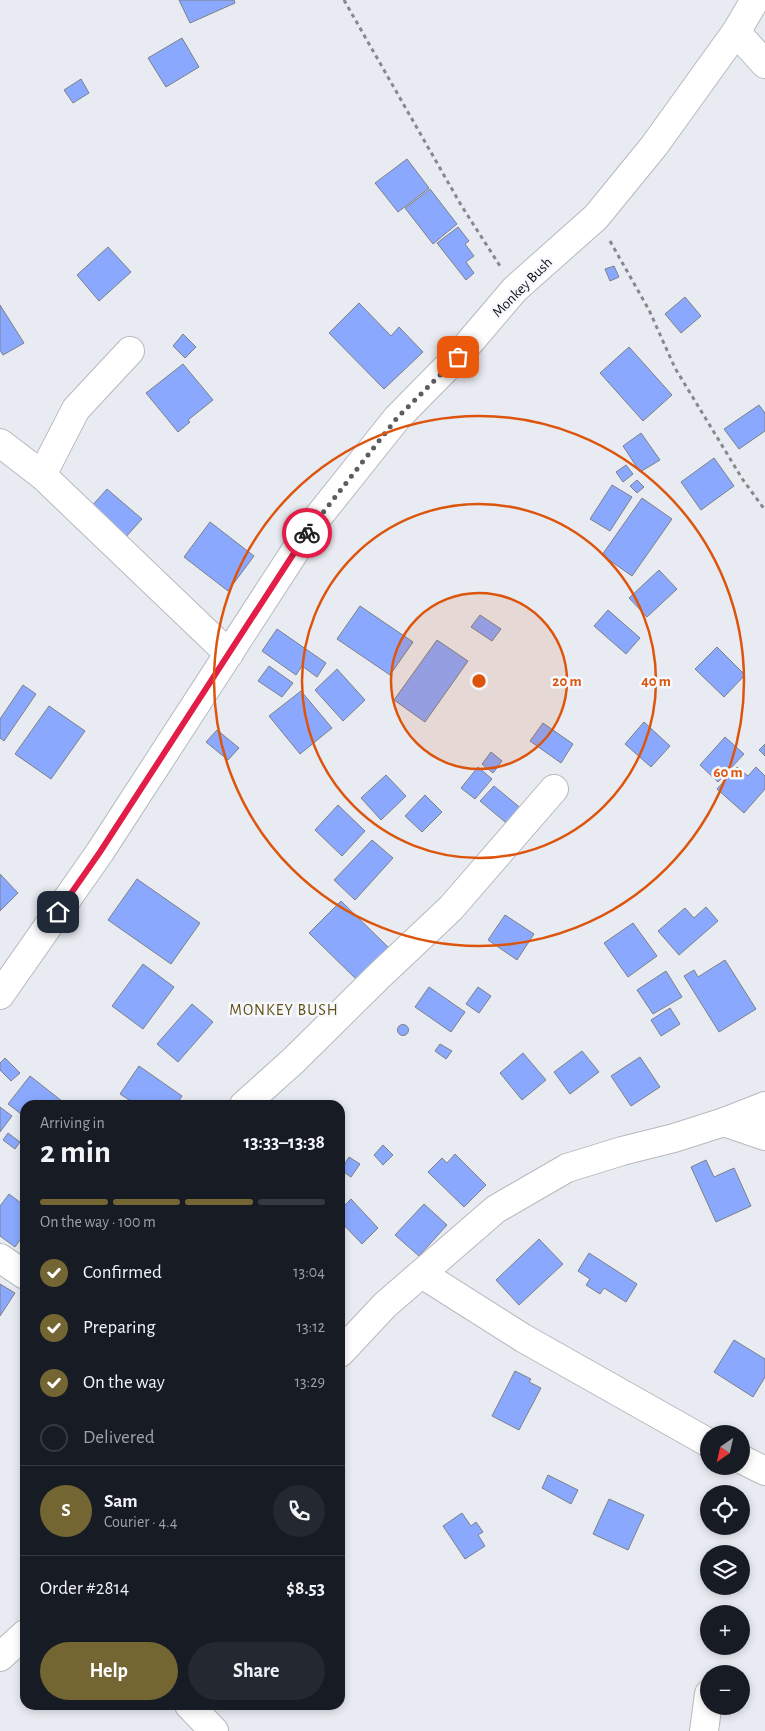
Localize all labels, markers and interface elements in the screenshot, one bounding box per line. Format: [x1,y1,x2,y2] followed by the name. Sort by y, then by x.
[489,254,555,320] street label: Monkey Bush
[437,336,479,378] pin
[444,343,472,371] icon: bag
[282,508,332,558] courier
[293,519,321,547] icon: bike
[470,672,488,690] centre of rings
[552,674,582,689] text: 20 m
[641,674,671,689] text: 40 m
[713,765,743,780] text: 60 m
[37,891,79,933] pin
[44,898,72,926] icon: home
[229,1002,339,1018] district label: MONKEY BUSH
[40,1115,105,1131] text: Arriving in
[244,1133,325,1152] text: 13:33–13:38
[40,1136,111,1168] text: 2 min
[40,1214,156,1230] text: On the way · 100 m
[40,1259,68,1287] icon: check
[83,1263,162,1282] text: Confirmed
[293,1264,325,1280] text: 13:04
[40,1314,68,1342] icon: check
[83,1318,156,1337] text: Preparing
[296,1319,325,1335] text: 13:12
[40,1369,68,1397] icon: check
[83,1373,165,1392] text: On the way
[294,1374,325,1390] text: 13:29
[700,1425,750,1475] north arrow
[700,1425,750,1715] map controls
[83,1428,155,1447] text: Delivered
[273,1485,325,1537] button: phone
[700,1485,750,1535] button: locate
[104,1492,138,1511] text: Sam
[61,1501,71,1520] text: S
[104,1514,177,1530] text: Courier · 4.4
[700,1545,750,1595] button: layers
[40,1579,129,1598] text: Order #2814
[286,1579,325,1598] text: $8.53
[700,1605,750,1655] button: +
[40,1642,178,1700] button: Help
[188,1642,325,1700] button: Share
[700,1665,750,1715] button: −

